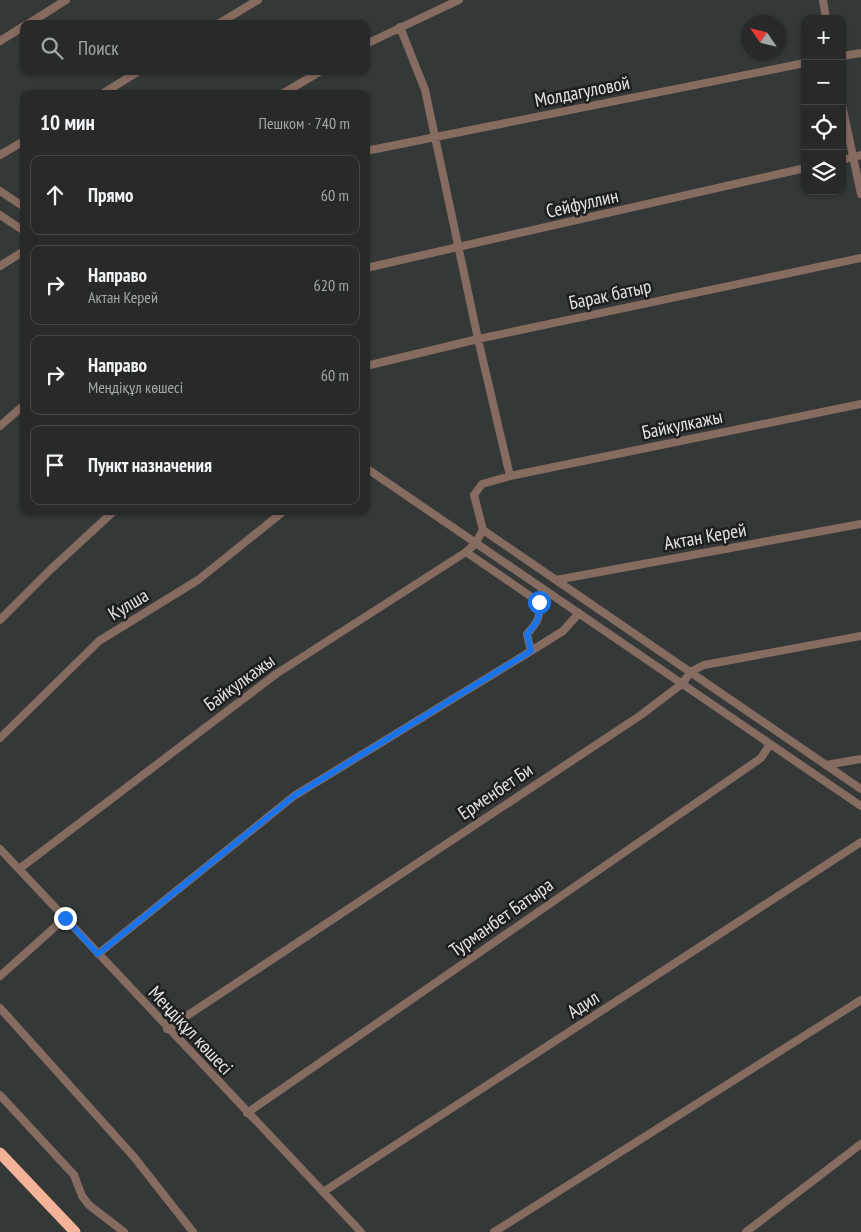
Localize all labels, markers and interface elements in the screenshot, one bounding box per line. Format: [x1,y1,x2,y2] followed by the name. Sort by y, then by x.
[741,15,786,60] north arrow
[801,15,846,195] map controls
[801,15,846,60] button: +
[20,20,370,75] search box
[38,34,66,62] icon: search
[78,36,119,60] text: Поиск
[801,60,846,105] button: −
[532,70,632,112] street label: Молдагуловой
[801,105,846,150] button: locate
[40,109,95,136] text: 10 мин
[259,113,350,133] text: Пешком · 740 m
[801,150,846,195] button: layers
[41,181,69,209] icon: ahead
[88,183,133,207] text: Прямо
[543,183,621,223] street label: Сейфуллин
[321,185,349,205] text: 60 m
[88,263,147,287] text: Направо
[41,271,69,299] icon: right
[567,274,653,314] street label: Барак батыр
[314,275,349,295] text: 620 m
[88,287,158,307] text: Актан Керей
[88,353,147,377] text: Направо
[41,361,69,389] icon: right
[321,365,349,385] text: 60 m
[88,377,183,397] text: Меңдіқұл көшесі
[640,404,724,444] street label: Байкулкажы
[41,451,69,479] icon: arrive
[88,453,212,477] text: Пункт назначения
[662,517,748,555] street label: Актан Керей
[103,583,153,625] street label: Кулша
[528,591,551,614] route start
[199,648,279,716] street label: Байкулкажы
[453,757,537,825] street label: Ерменбет Би
[444,872,558,962] street label: Турманбет Батыра
[54,907,77,930] route end
[144,980,238,1080] street label: Меңдіқұл көшесі
[563,985,603,1023] street label: Адил

